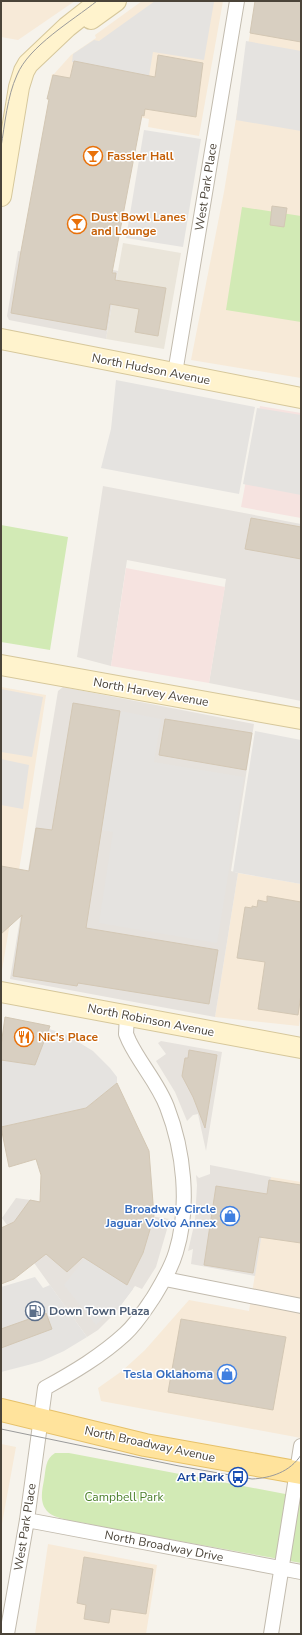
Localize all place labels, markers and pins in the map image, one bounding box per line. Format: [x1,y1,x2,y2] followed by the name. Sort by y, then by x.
[82,145,104,167] bar icon: Fassler Hall
[107,148,174,164] place label: Fassler Hall
[91,209,186,239] place label: Dust Bowl Lanes and Lounge
[66,213,88,235] bar icon: Dust Bowl Lanes and Lounge
[13,1026,35,1048] restaurant icon: Nic's Place
[38,1029,98,1045] place label: Nic's Place
[105,1201,216,1231] place label: Broadway Circle Jaguar Volvo Annex
[219,1205,241,1227] shop icon: Broadway Circle Jaguar Volvo Annex
[24,1300,46,1322] fuel station icon: Down Town Plaza
[49,1303,150,1319] place label: Down Town Plaza
[216,1363,238,1385] shop icon: Tesla Oklahoma
[123,1366,213,1382] place label: Tesla Oklahoma
[227,1466,249,1488] bus stop icon: Art Park
[177,1469,225,1485] place label: Art Park

